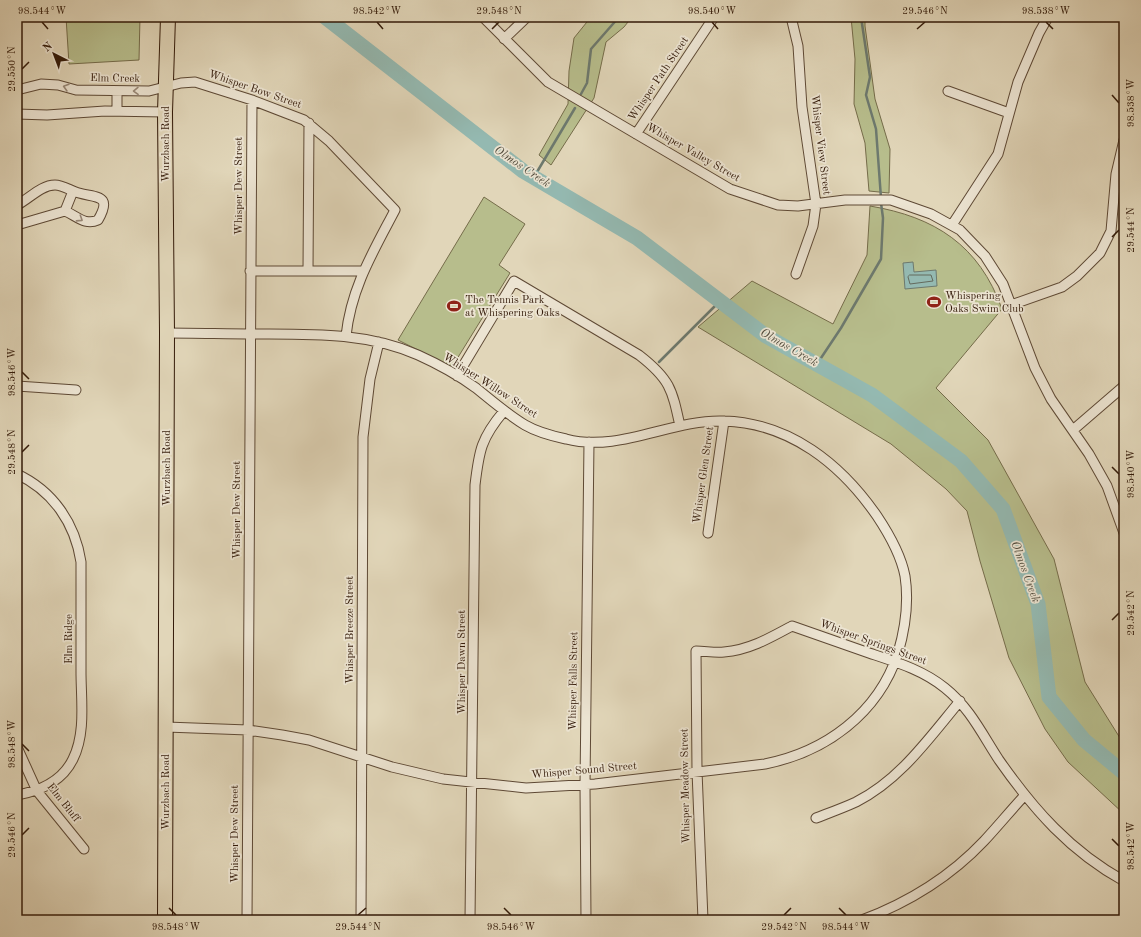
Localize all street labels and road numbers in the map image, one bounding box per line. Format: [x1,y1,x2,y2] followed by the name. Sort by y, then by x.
[627,35,691,123] street label: Whisper Path Street
[207,69,303,111] street label: Whisper Bow Street
[90,73,140,85] street label: Elm Creek
[808,94,832,196] street label: Whisper View Street
[161,106,172,182] street label: Wurzbach Road
[644,122,742,184] street label: Whisper Valley Street
[234,137,245,235] street label: Whisper Dew Street
[441,351,539,421] street label: Whisper Willow Street
[692,426,716,524] street label: Whisper Glen Street
[162,430,173,506] street label: Wurzbach Road
[232,461,243,559] street label: Whisper Dew Street
[345,576,356,684] street label: Whisper Breeze Street
[457,610,468,714] street label: Whisper Dawn Street
[64,614,75,664] street label: Elm Ridge
[818,619,928,667] street label: Whisper Springs Street
[568,631,580,731] street label: Whisper Falls Street
[679,728,693,844] street label: Whisper Meadow Street
[161,754,172,830] street label: Wurzbach Road
[531,761,637,781] street label: Whisper Sound Street
[44,781,82,825] street label: Elm Bluff
[230,785,241,883] street label: Whisper Dew Street

